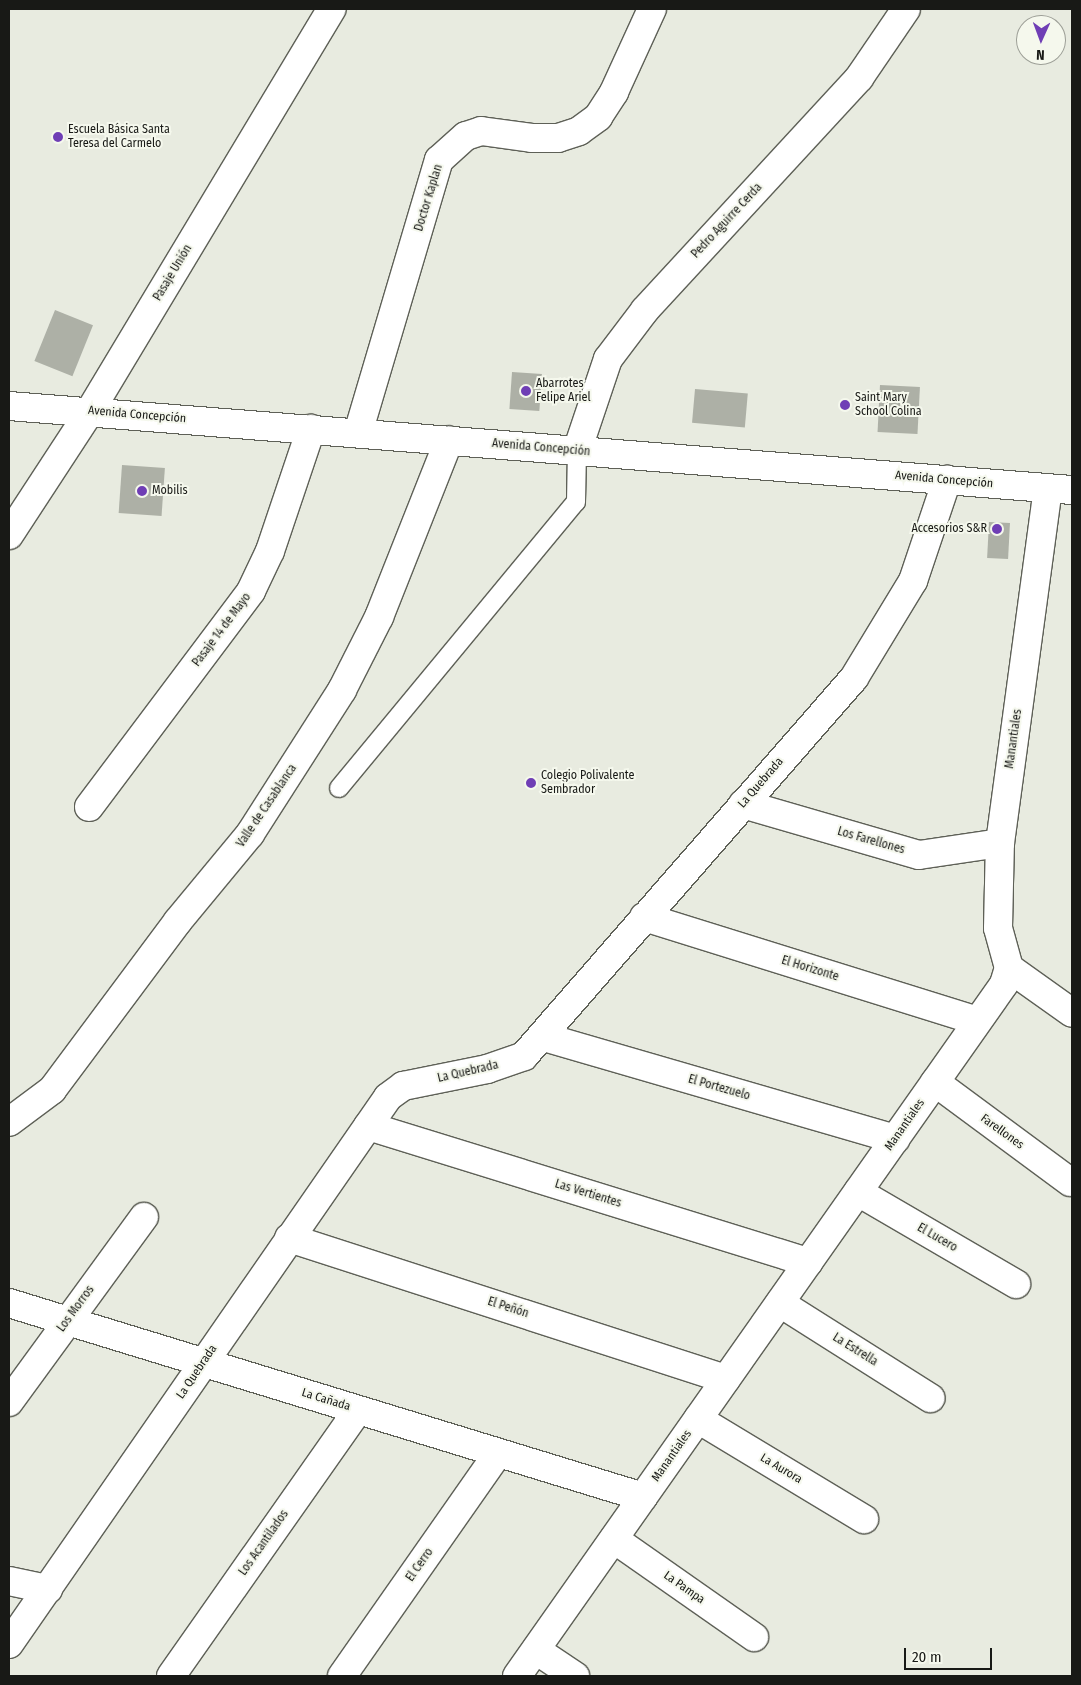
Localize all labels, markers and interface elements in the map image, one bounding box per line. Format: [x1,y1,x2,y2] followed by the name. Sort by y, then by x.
[1016,15,1066,65] north arrow
[1036,46,1045,63] text: N
[68,123,170,151] place label: Escuela Básica Santa Teresa del Carmelo
[52,131,64,143] marker: Escuela Básica Santa Teresa del Carmelo
[412,163,446,233] street label: Doctor Kaplan
[689,181,765,261] street label: Pedro Aguirre Cerda
[151,242,195,304] street label: Pasaje Unión
[536,377,591,405] place label: Abarrotes Felipe Ariel
[520,385,532,397] marker: Abarrotes Felipe Ariel
[855,391,922,419] place label: Saint Mary School Colina
[839,399,851,411] marker: Saint Mary School Colina
[87,404,187,426] street label: Avenida Concepción
[491,437,591,459] street label: Avenida Concepción
[894,469,994,491] street label: Avenida Concepción
[152,484,188,498] place label: Mobilis
[136,485,148,497] marker: Mobilis
[912,522,987,536] place label: Accesorios S&R
[991,523,1003,535] marker: Accesorios S&R
[190,590,254,670] street label: Pasaje 14 de Mayo
[1003,708,1025,770] street label: Manantiales
[735,755,787,811] street label: La Quebrada
[234,762,300,850] street label: Valle de Casablanca
[541,769,634,797] place label: Colegio Polivalente Sembrador
[525,777,537,789] marker: Colegio Polivalente Sembrador
[836,825,906,857] street label: Los Farellones
[780,953,840,985] street label: El Horizonte
[436,1058,500,1086] street label: La Quebrada
[686,1072,752,1104] street label: El Portezuelo
[882,1096,928,1154] street label: Manantiales
[977,1111,1027,1153] street label: Farellones
[553,1177,623,1211] street label: Las Vertientes
[914,1221,960,1255] street label: El Lucero
[54,1283,98,1335] street label: Los Morros
[486,1295,530,1321] street label: El Peñón
[830,1331,880,1369] street label: La Estrella
[174,1342,220,1402] street label: La Quebrada
[300,1386,352,1414] street label: La Cañada
[649,1427,695,1485] street label: Manantiales
[757,1451,805,1487] street label: La Aurora
[236,1507,292,1579] street label: Los Acantilados
[403,1545,437,1585] street label: El Cerro
[661,1569,707,1607] street label: La Pampa
[906,1638,994,1670] scale bar
[912,1648,942,1666] text: 20 m

